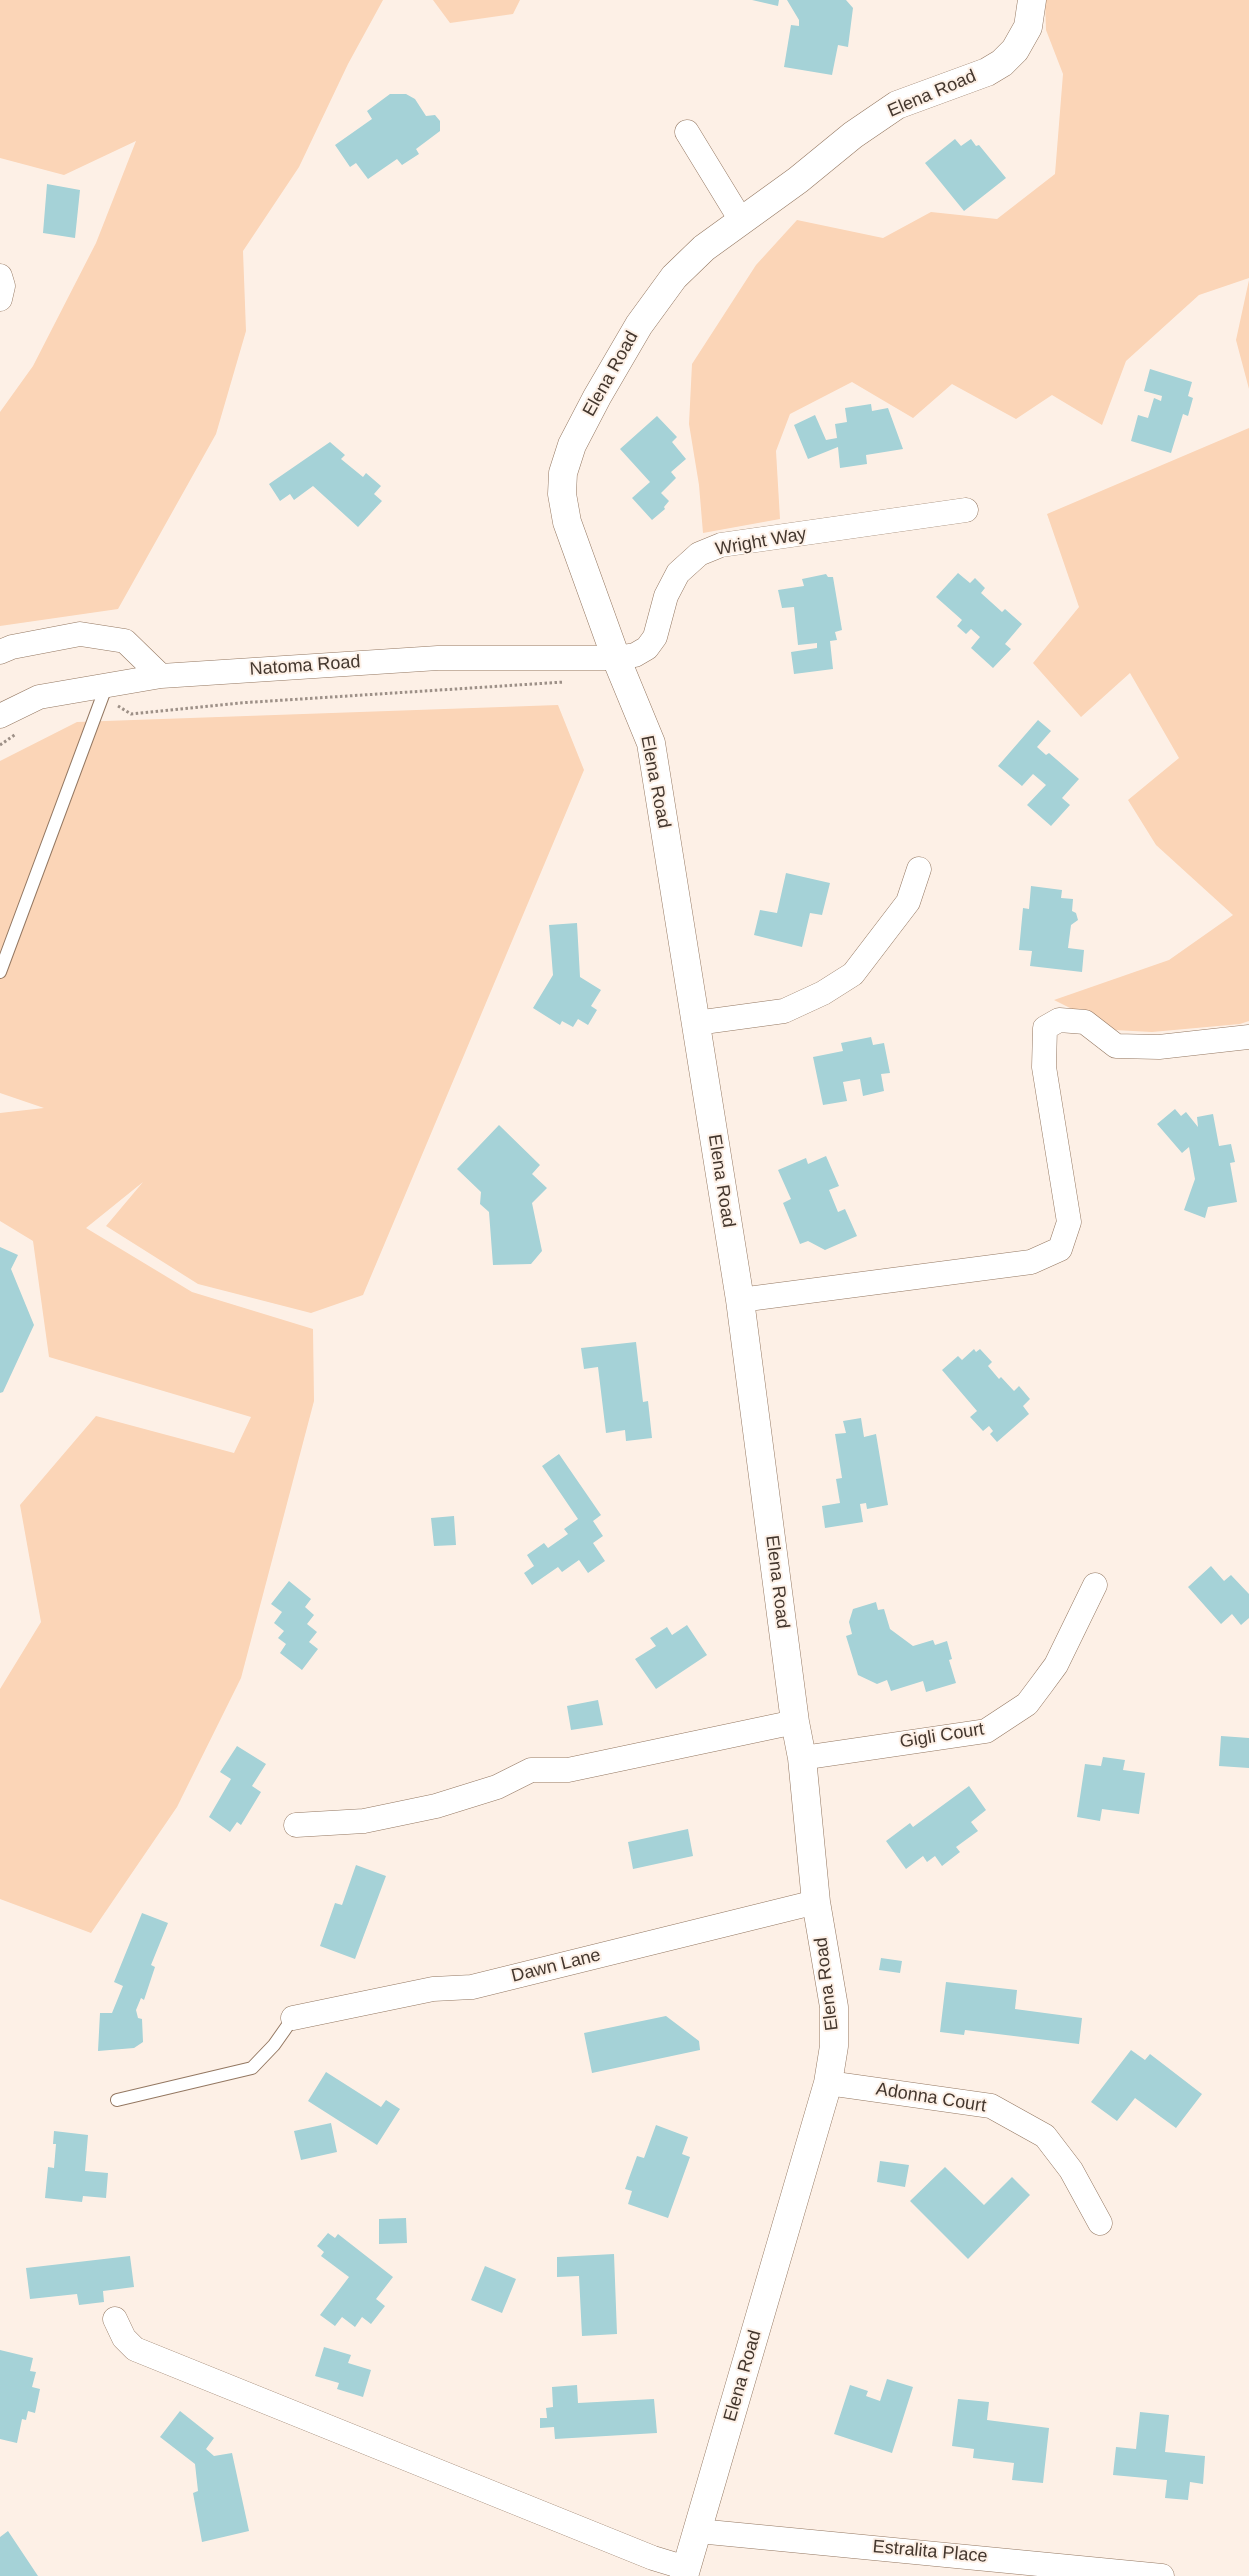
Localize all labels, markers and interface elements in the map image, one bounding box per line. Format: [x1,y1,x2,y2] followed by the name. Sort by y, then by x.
[884,66,980,122] street label: Elena Road
[579,328,643,420] street label: Elena Road
[714,523,808,561] street label: Wright Way
[249,651,361,681] street label: Natoma Road
[635,734,675,830] street label: Elena Road
[703,1133,739,1229] street label: Elena Road
[761,1534,793,1630] street label: Elena Road
[898,1719,986,1753] street label: Gigli Court
[811,1936,843,2032] street label: Elena Road
[509,1945,603,1987] street label: Dawn Lane
[874,2079,988,2117] street label: Adonna Court
[720,2328,766,2424] street label: Elena Road
[872,2536,988,2568] street label: Estralita Place

